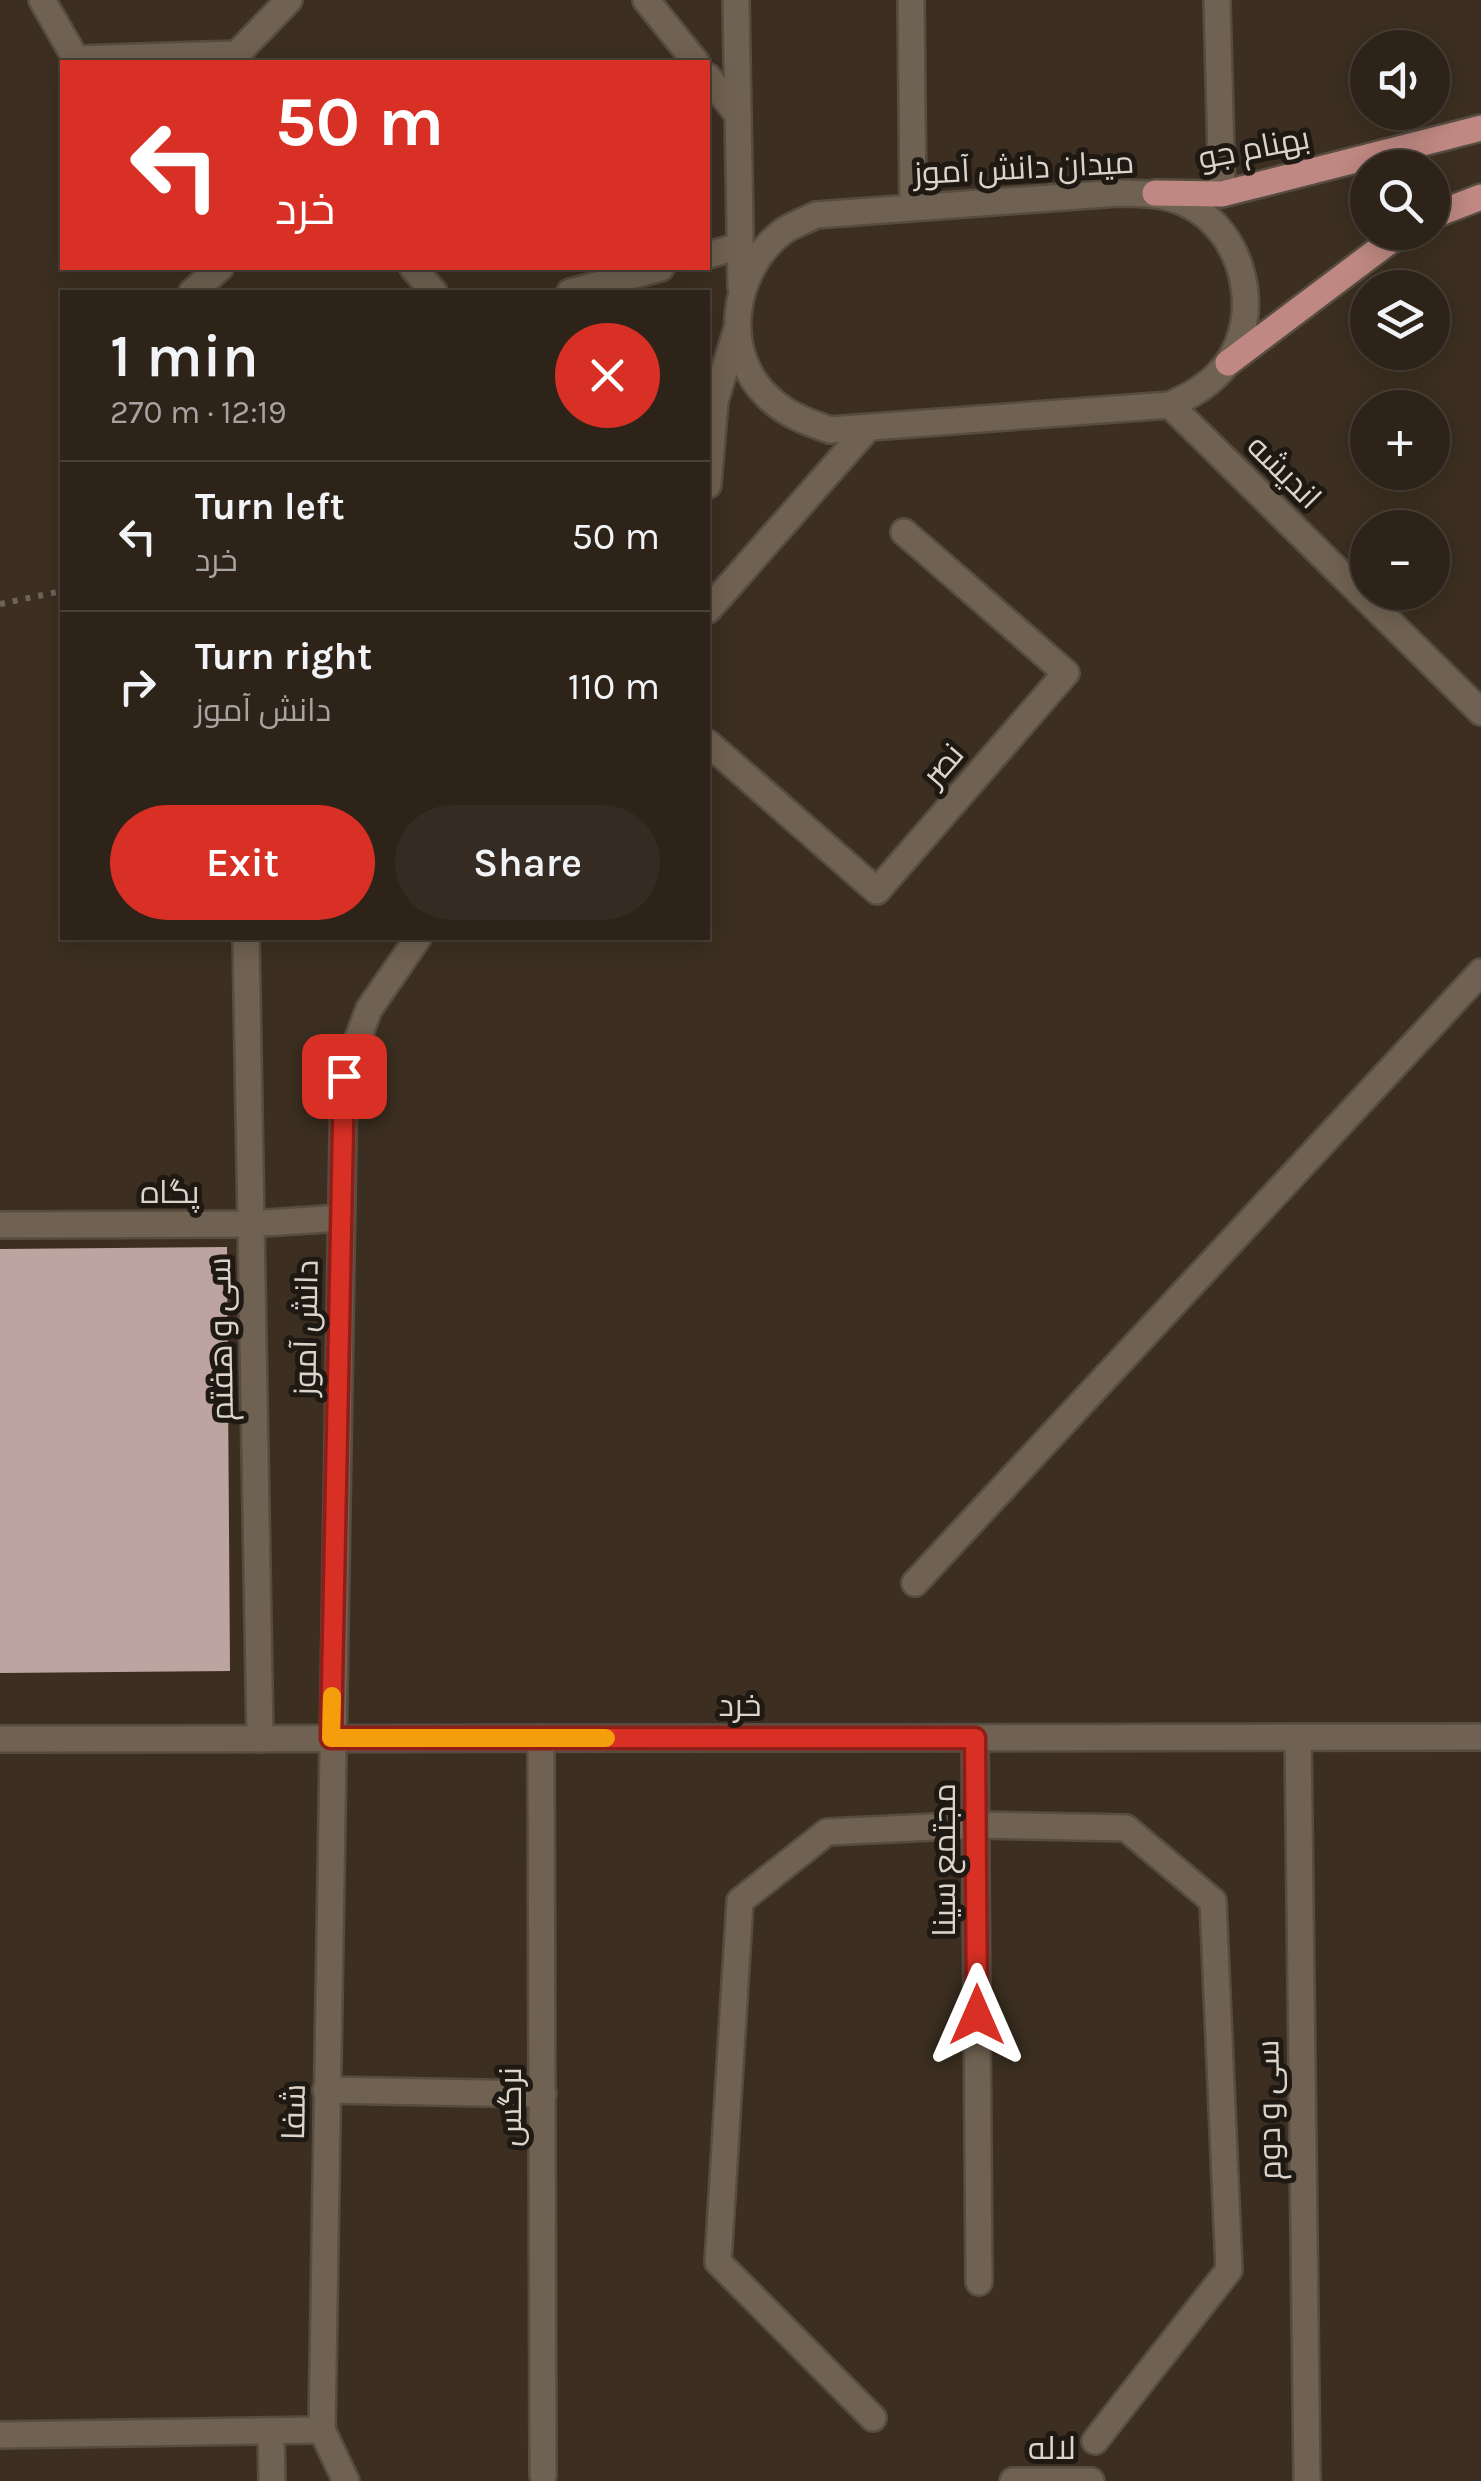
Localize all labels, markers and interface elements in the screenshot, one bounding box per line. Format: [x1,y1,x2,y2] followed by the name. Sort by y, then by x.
[1350,30,1450,610] map controls
[1350,30,1450,130] button: sound
[275,81,444,163] text: 50 m
[110,100,240,230] icon: left
[1195,119,1313,180] street label: بهنام جو
[911,144,1135,192] street label: میدان دانش آموز
[1350,150,1450,250] button: search
[275,183,335,235] text: خرد
[1350,270,1450,370] button: layers
[110,321,259,391] text: 1 min
[555,323,660,428] button: close
[1350,390,1450,490] button: +
[110,394,287,431] text: 270 m · 12:19
[1240,428,1328,516] street label: اندیشه
[195,484,345,529] text: Turn left
[110,509,165,564] icon: left
[1350,510,1450,610] button: −
[571,514,660,559] text: 50 m
[195,542,238,579] text: خرد
[195,634,372,679] text: Turn right
[110,659,165,714] icon: right
[568,664,660,709] text: 110 m
[195,692,331,729] text: دانش آموز
[913,736,972,795] street label: نصر
[110,805,375,920] button: Exit
[395,805,660,920] button: Share
[302,1034,387,1119] pin
[317,1049,372,1104] icon: arrive
[140,1174,200,1213] street label: پگاه
[201,1257,244,1421] street label: سی و هفتم
[286,1260,326,1398] street label: دانش آموز
[719,1687,761,1724] street label: خرد
[926,1783,966,1937] street label: مجتمع سینا
[925,1963,1029,2067] position arrow
[1249,2039,1292,2180] street label: سی و دوم
[492,2067,529,2147] street label: نرگس
[275,2084,313,2140] street label: شفا
[1028,2430,1076,2467] street label: لاله

